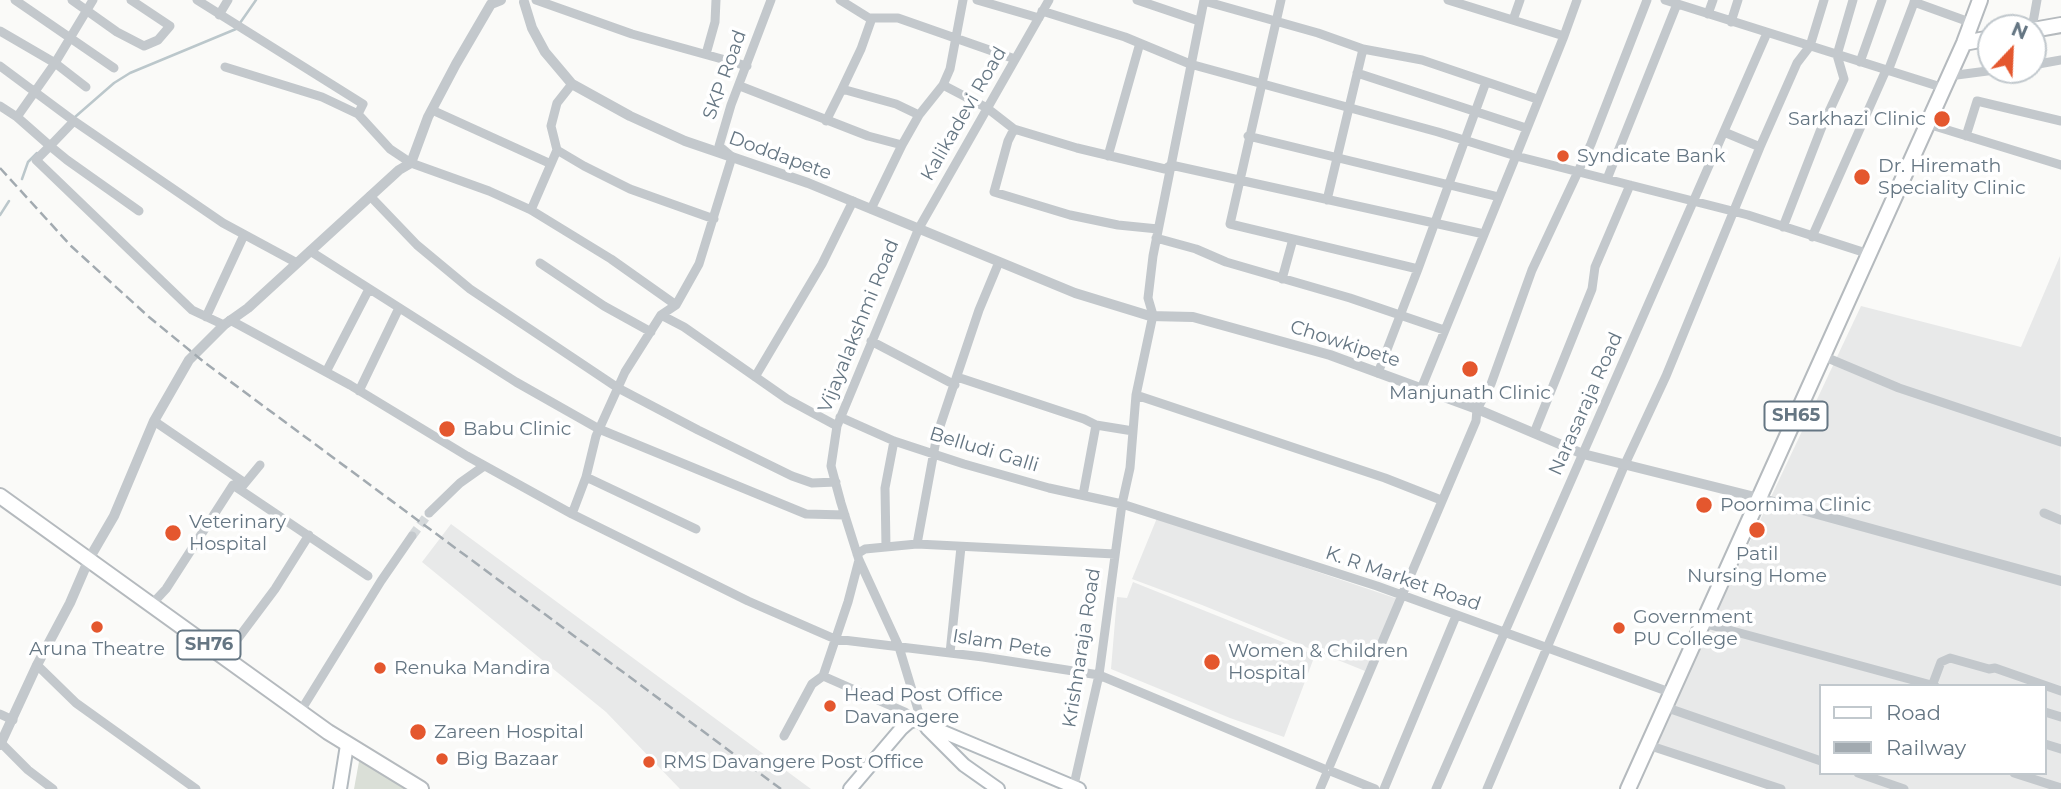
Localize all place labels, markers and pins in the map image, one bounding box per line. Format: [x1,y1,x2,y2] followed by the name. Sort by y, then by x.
[1788,108,1926,130] place label: Sarkhazi Clinic
[1932,109,1952,129] marker: Sarkhazi Clinic
[1577,145,1725,167] place label: Syndicate Bank
[1555,148,1571,164] marker: Syndicate Bank
[1878,155,2026,199] place label: Dr. Hiremath Speciality Clinic
[1852,167,1872,187] marker: Dr. Hiremath Speciality Clinic
[1460,359,1480,379] marker: Manjunath Clinic
[1389,382,1551,404] place label: Manjunath Clinic
[463,418,572,440] place label: Babu Clinic
[437,419,457,439] marker: Babu Clinic
[1720,494,1871,516] place label: Poornima Clinic
[1694,495,1714,515] marker: Poornima Clinic
[189,511,286,555] place label: Veterinary Hospital
[1747,520,1767,540] marker: Patil Nursing Home
[163,523,183,543] marker: Veterinary Hospital
[1687,543,1827,587] place label: Patil Nursing Home
[1633,606,1753,650] place label: Government PU College
[89,619,105,635] marker: Aruna Theatre
[1611,620,1627,636] marker: Government PU College
[29,638,165,660] place label: Aruna Theatre
[1228,640,1408,684] place label: Women & Children Hospital
[1202,652,1222,672] marker: Women & Children Hospital
[394,657,550,679] place label: Renuka Mandira
[372,660,388,676] marker: Renuka Mandira
[844,684,1003,728] place label: Head Post Office Davanagere
[822,698,838,714] marker: Head Post Office Davanagere
[434,721,584,743] place label: Zareen Hospital
[408,722,428,742] marker: Zareen Hospital
[456,748,559,770] place label: Big Bazaar
[434,751,450,767] marker: Big Bazaar
[663,751,924,773] place label: RMS Davangere Post Office
[641,754,657,770] marker: RMS Davangere Post Office

